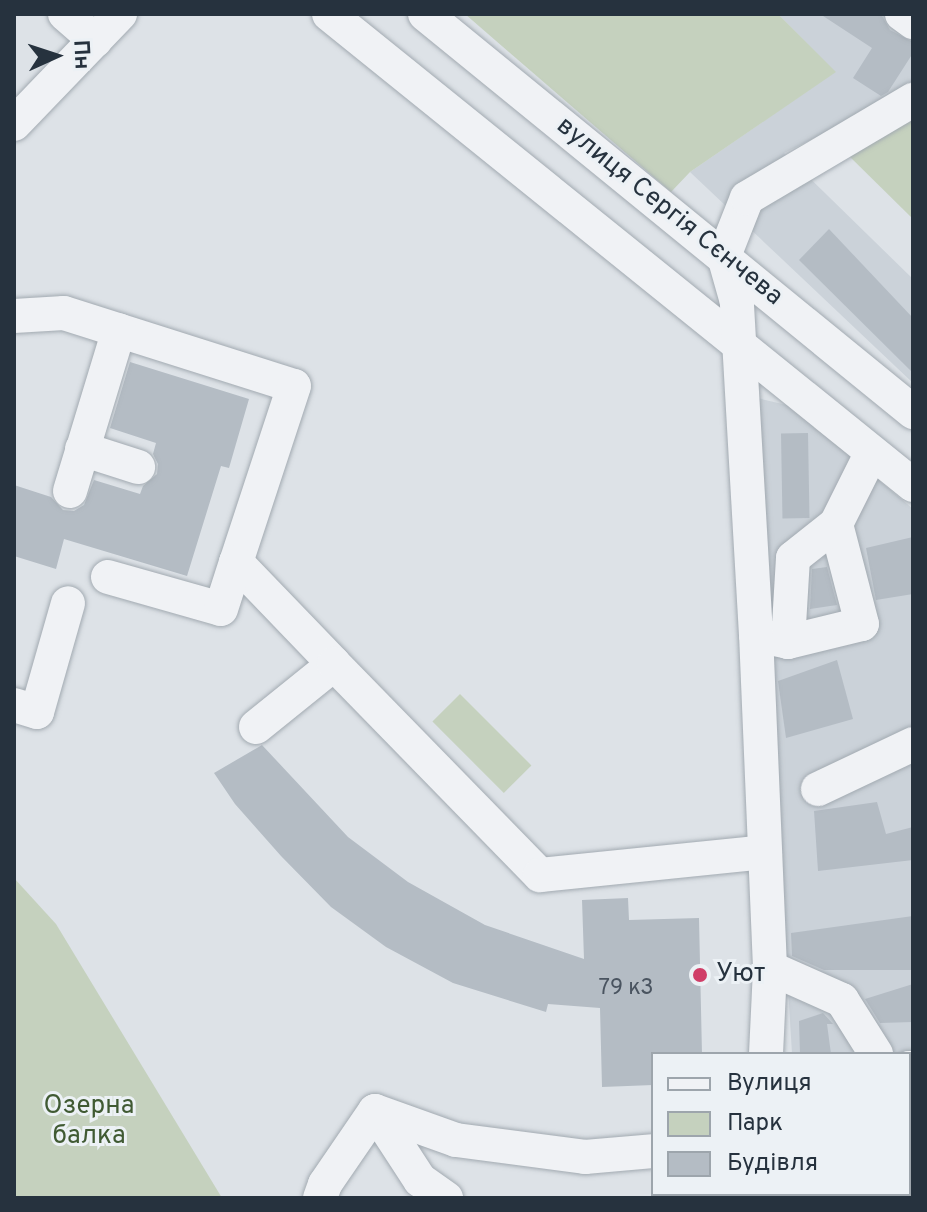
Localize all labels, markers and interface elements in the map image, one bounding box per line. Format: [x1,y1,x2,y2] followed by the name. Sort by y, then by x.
[16,16,96,96] north arrow
[66,39,95,70] text: Пн
[549,111,789,313] street label: вулиця Сергія Сєнчева
[716,959,766,991] place label: Уют
[691,966,709,984] marker: Уют
[598,976,654,1002] house number: 79 к3
[651,1052,911,1196] legend
[727,1069,811,1099] text: Вулиця
[43,1091,135,1152] park label: Озерна балка
[727,1109,783,1139] text: Парк
[727,1149,818,1179] text: Будівля

